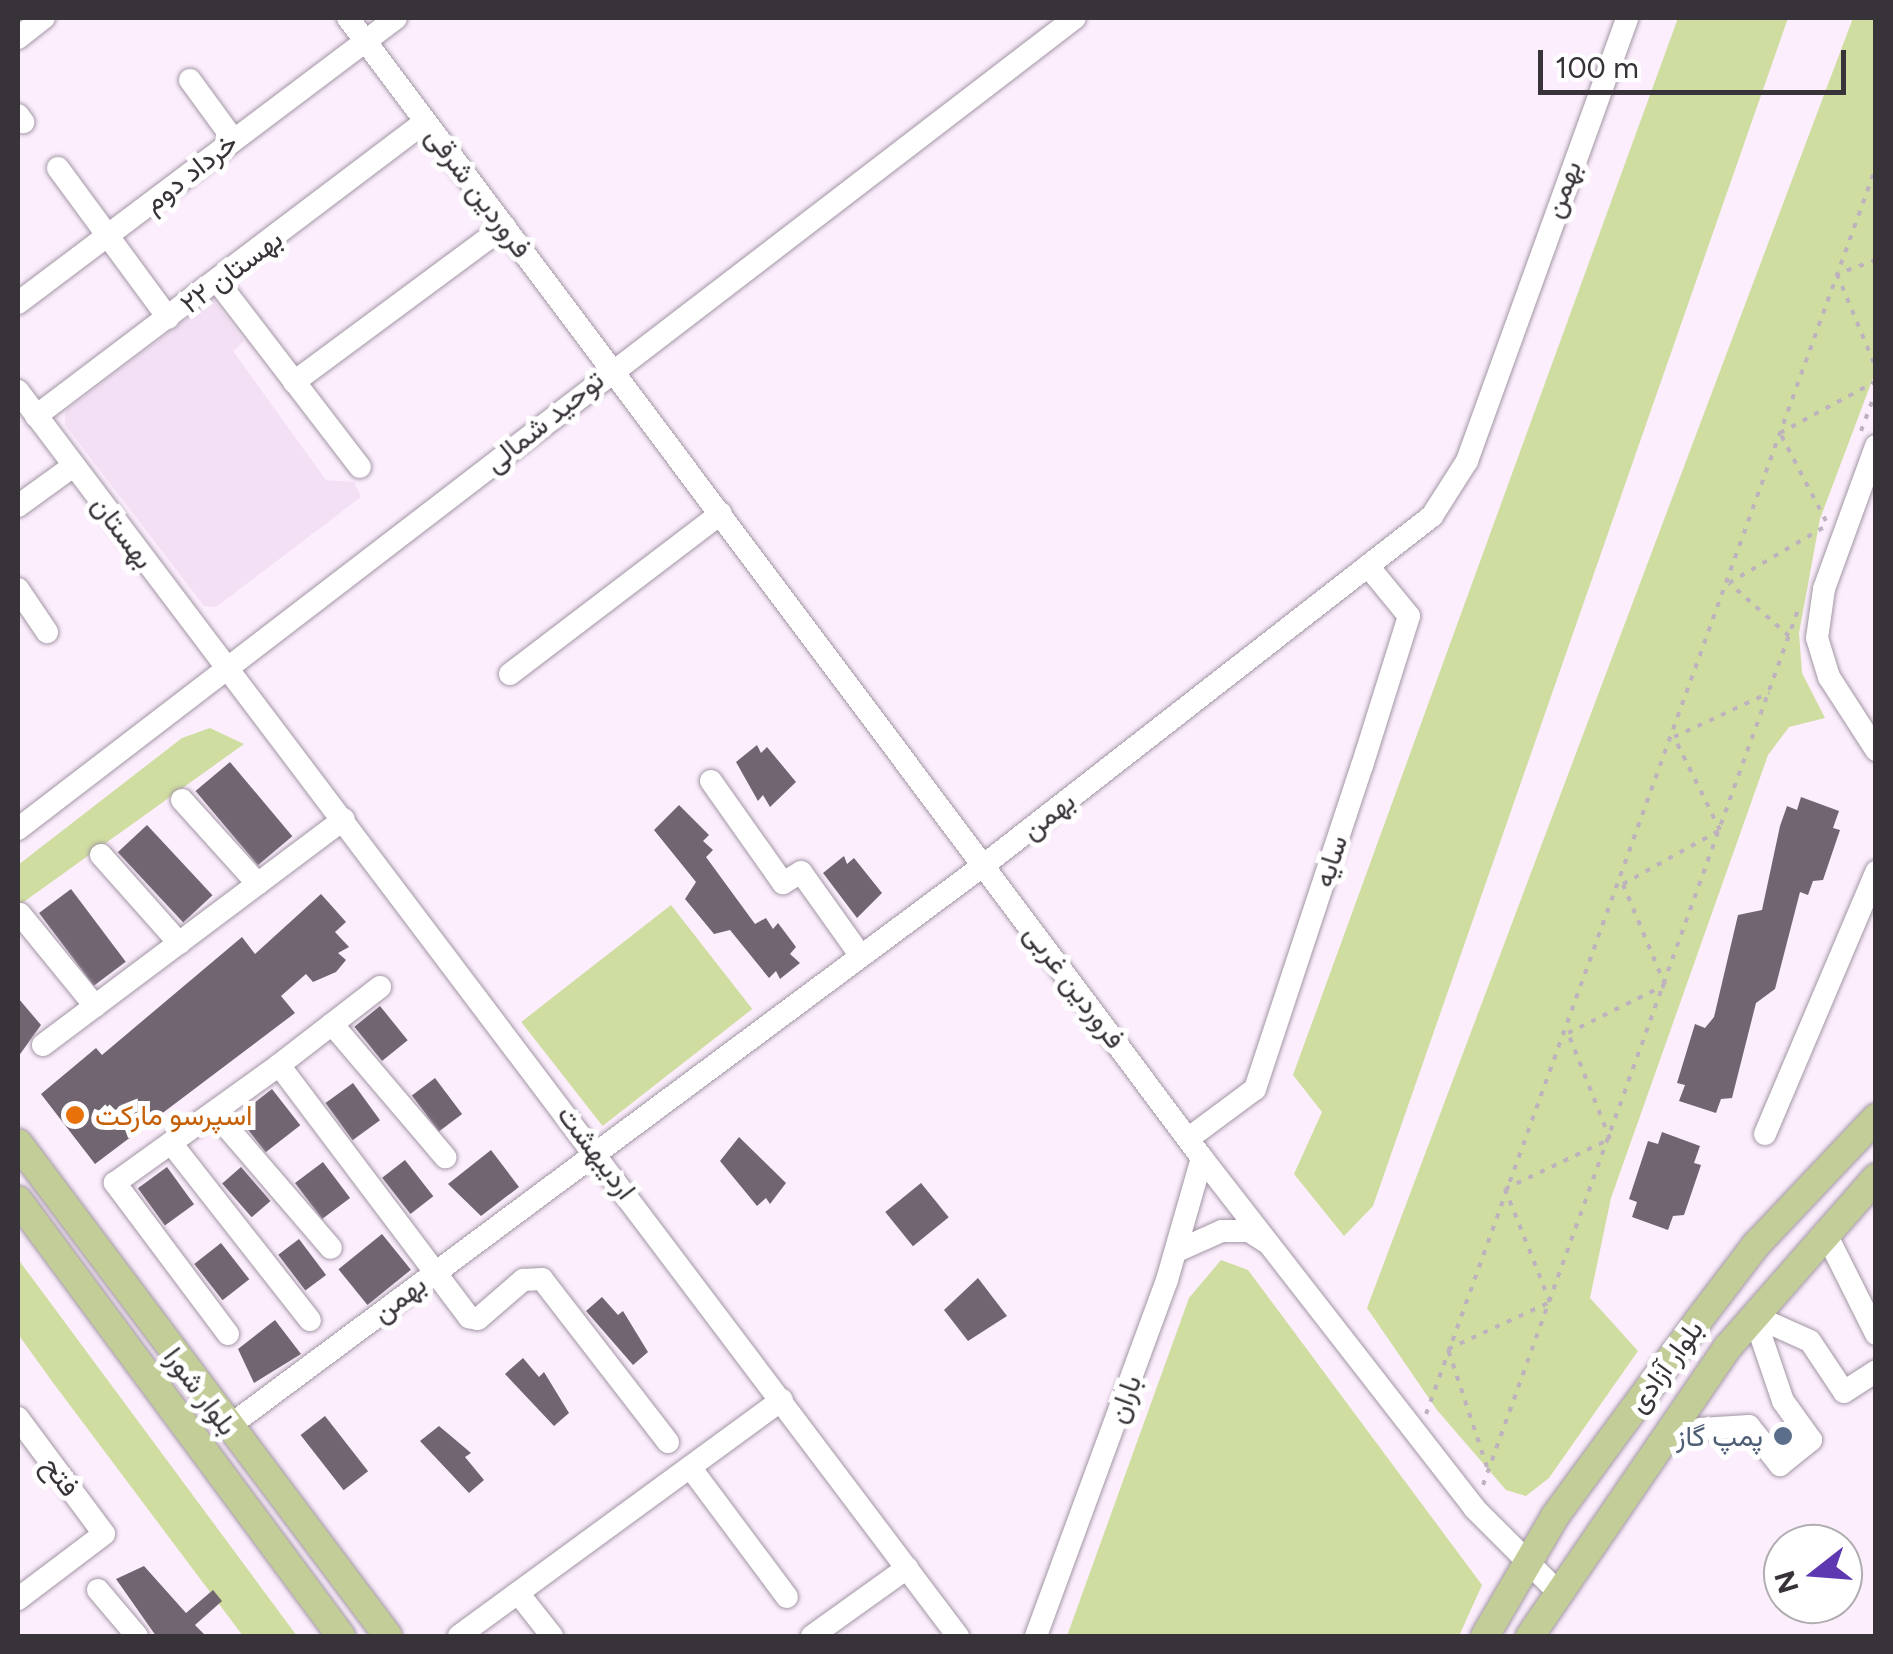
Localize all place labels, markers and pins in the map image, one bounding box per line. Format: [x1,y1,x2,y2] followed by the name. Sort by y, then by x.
[95,1098,252,1132] place label: اسپرسو مارکت
[64,1104,86,1126] marker: اسپرسو مارکت
[1676,1419,1763,1453] place label: پمپ گاز
[1772,1425,1794,1447] marker: پمپ گاز

